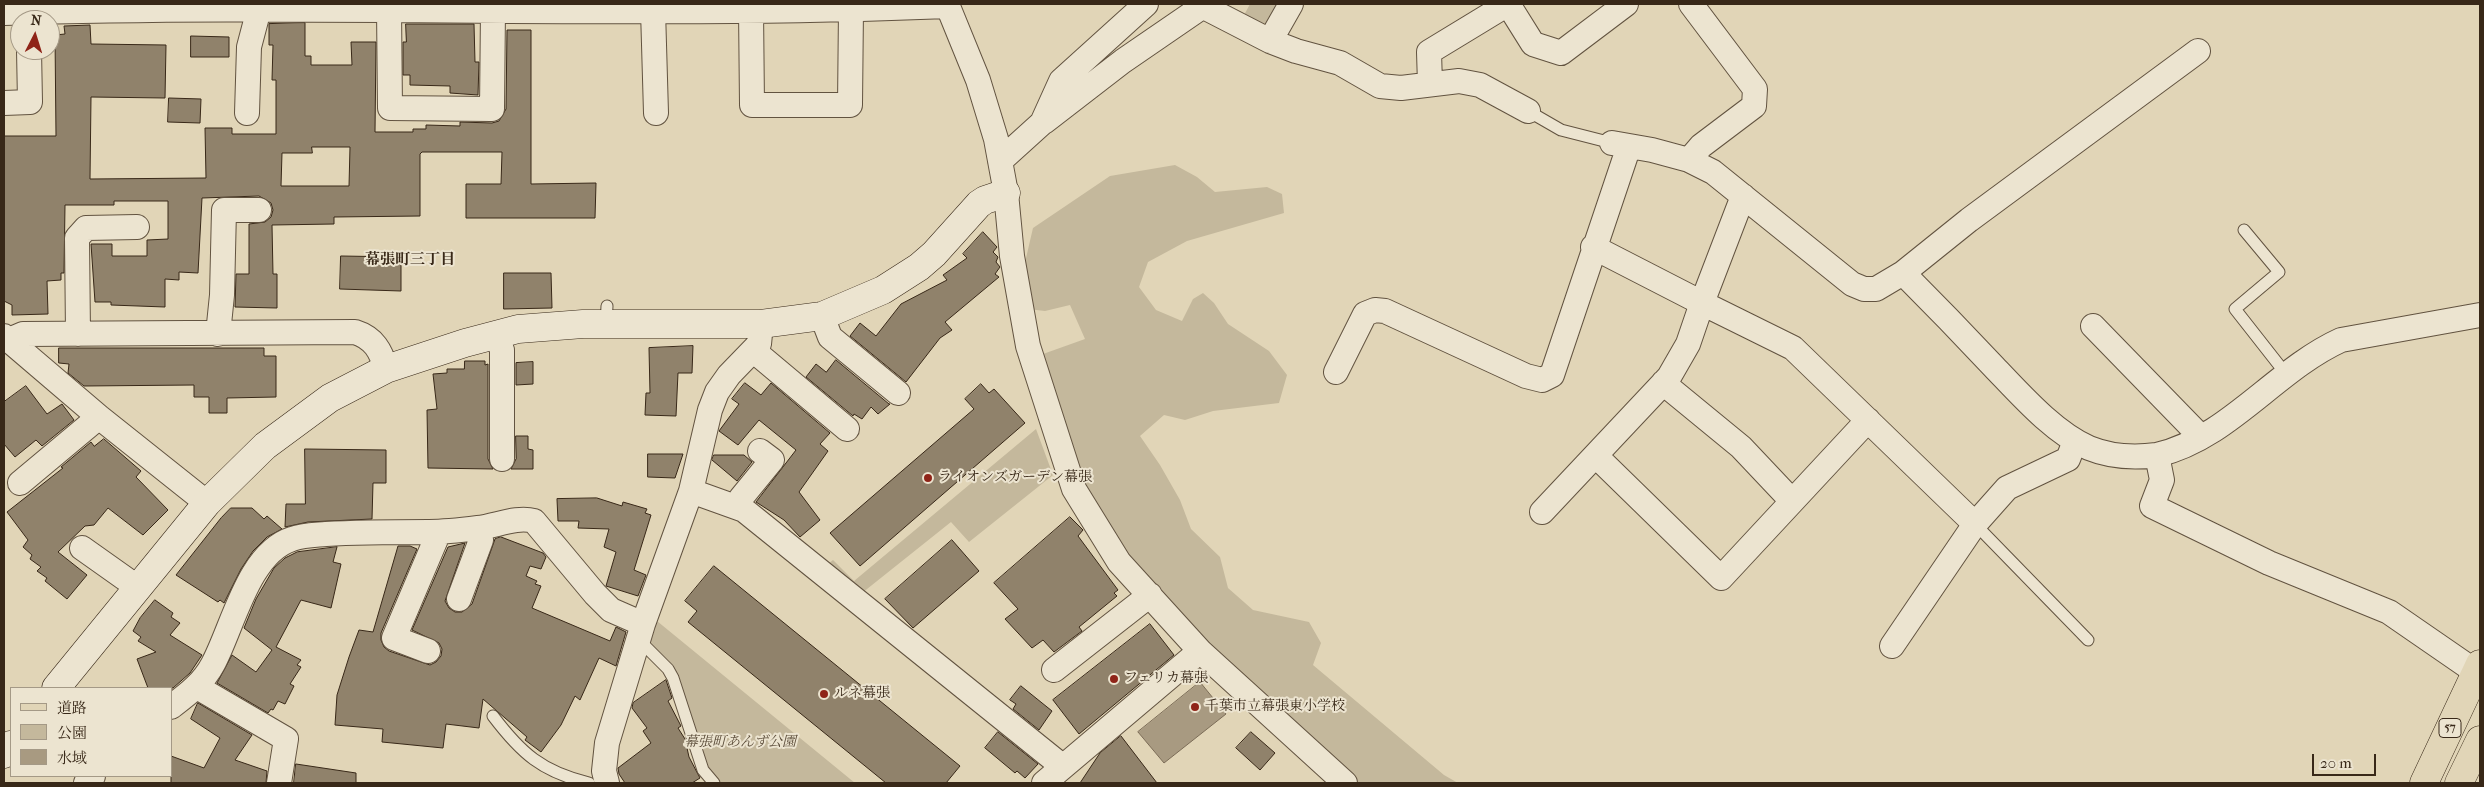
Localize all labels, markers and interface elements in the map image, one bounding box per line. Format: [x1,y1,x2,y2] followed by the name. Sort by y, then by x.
[10,10,60,60] north arrow
[30,12,42,29] text: N
[365,251,455,269] district label: 幕張町三丁目
[938,470,1092,486] place label: ライオンズガーデン幕張
[922,472,934,484] marker: ライオンズガーデン幕張
[1124,671,1208,687] place label: フェリカ幕張
[1108,673,1120,685] marker: フェリカ幕張
[834,686,890,702] place label: ルネ幕張
[10,687,172,777] legend
[818,688,830,700] marker: ルネ幕張
[57,699,87,717] text: 道路
[1205,699,1345,715] place label: 千葉市立幕張東小学校
[1189,701,1201,713] marker: 千葉市立幕張東小学校
[2439,718,2461,738] road number: 57
[57,724,87,742] text: 公園
[684,735,796,751] park label: 幕張町あんず公園
[2314,744,2378,776] scale bar
[57,749,87,767] text: 水域
[2320,754,2352,772] text: 20 m

